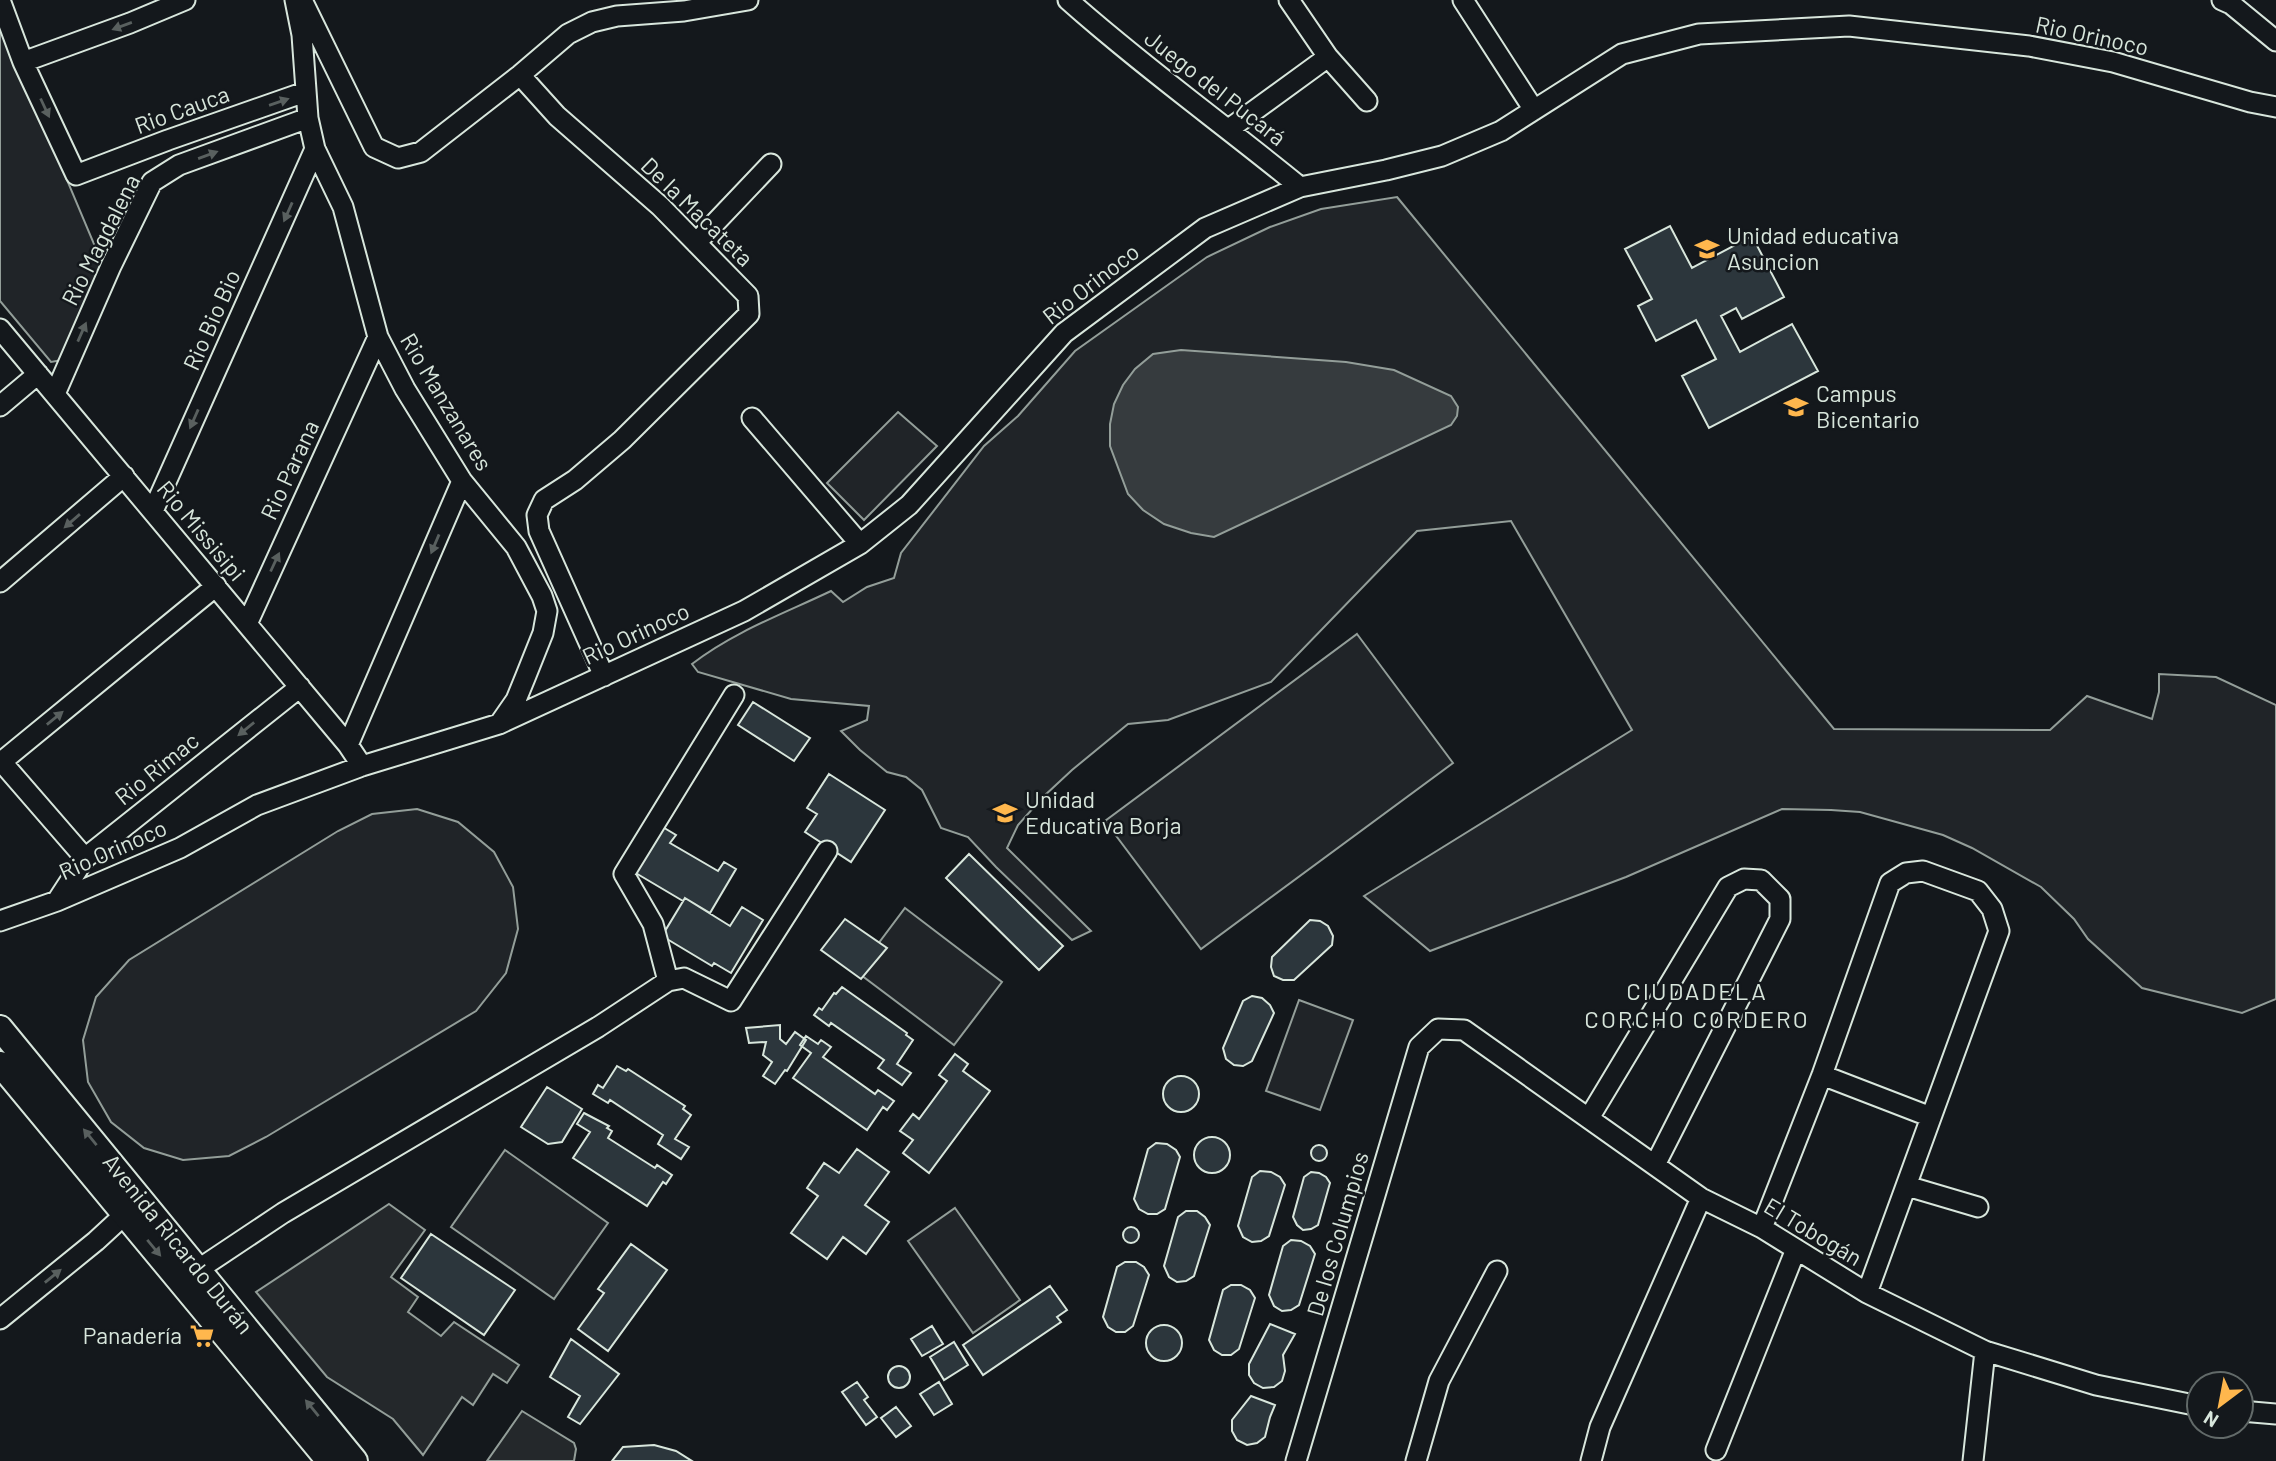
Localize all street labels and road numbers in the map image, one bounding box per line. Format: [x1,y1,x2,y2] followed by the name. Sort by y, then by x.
[2033,9,2151,61] street label: Rio Orinoco
[1139,23,1292,151] street label: Juego del Pucará
[131,79,233,139] street label: Rio Cauca
[636,151,759,272] street label: De la Macateta
[55,169,145,310] street label: Rio Magdalena
[1037,237,1144,330] street label: Rio Orinoco
[176,265,246,374] street label: Rio Bio Bio
[395,328,499,475] street label: Rio Manzanares
[254,415,324,524] street label: Rio Parana
[152,474,252,586] street label: Rio Missisipi
[578,596,694,670] street label: Rio Orinoco
[109,726,204,810] street label: Rio Rimac
[54,813,171,885] street label: Rio Orinoco
[98,1148,260,1339] street label: Avenida Ricardo Durán
[1300,1148,1374,1319] street label: De los Columpios
[1760,1191,1868,1271] street label: El Tobogán

